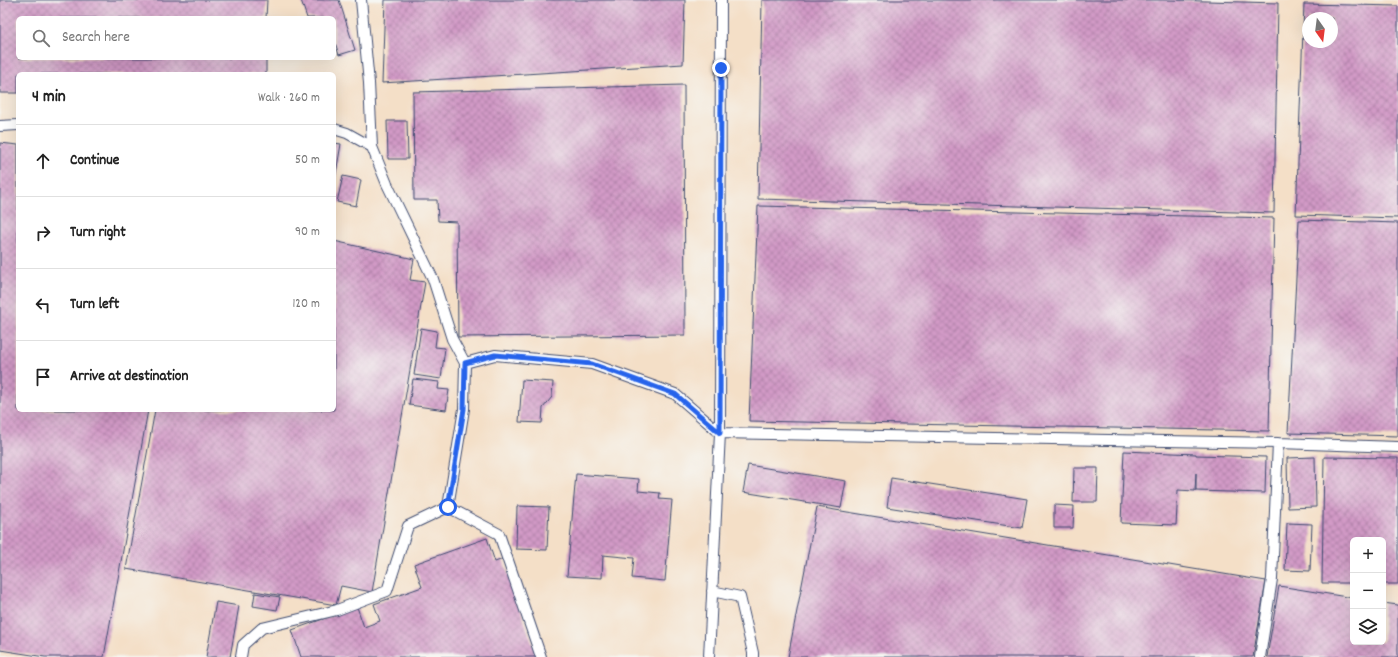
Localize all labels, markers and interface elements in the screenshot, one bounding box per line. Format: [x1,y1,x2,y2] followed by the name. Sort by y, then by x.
[1302,12,1338,48] north arrow
[16,16,336,60] search box
[30,27,52,49] icon: search
[62,27,130,49] text: Search here
[712,59,730,77] route end
[32,86,66,110] text: 4 min
[258,89,320,108] text: Walk · 260 m
[32,150,54,172] icon: ahead
[70,150,119,172] text: Continue
[295,151,320,170] text: 50 m
[32,222,54,244] icon: right
[70,222,126,244] text: Turn right
[295,223,320,242] text: 90 m
[32,294,54,316] icon: left
[70,294,119,316] text: Turn left
[292,295,320,314] text: 120 m
[32,366,54,388] icon: arrive
[70,366,188,388] text: Arrive at destination
[439,498,457,516] route start
[1350,537,1386,645] map controls
[1350,537,1386,573] button: +
[1350,573,1386,609] button: −
[1350,609,1386,645] button: layers

